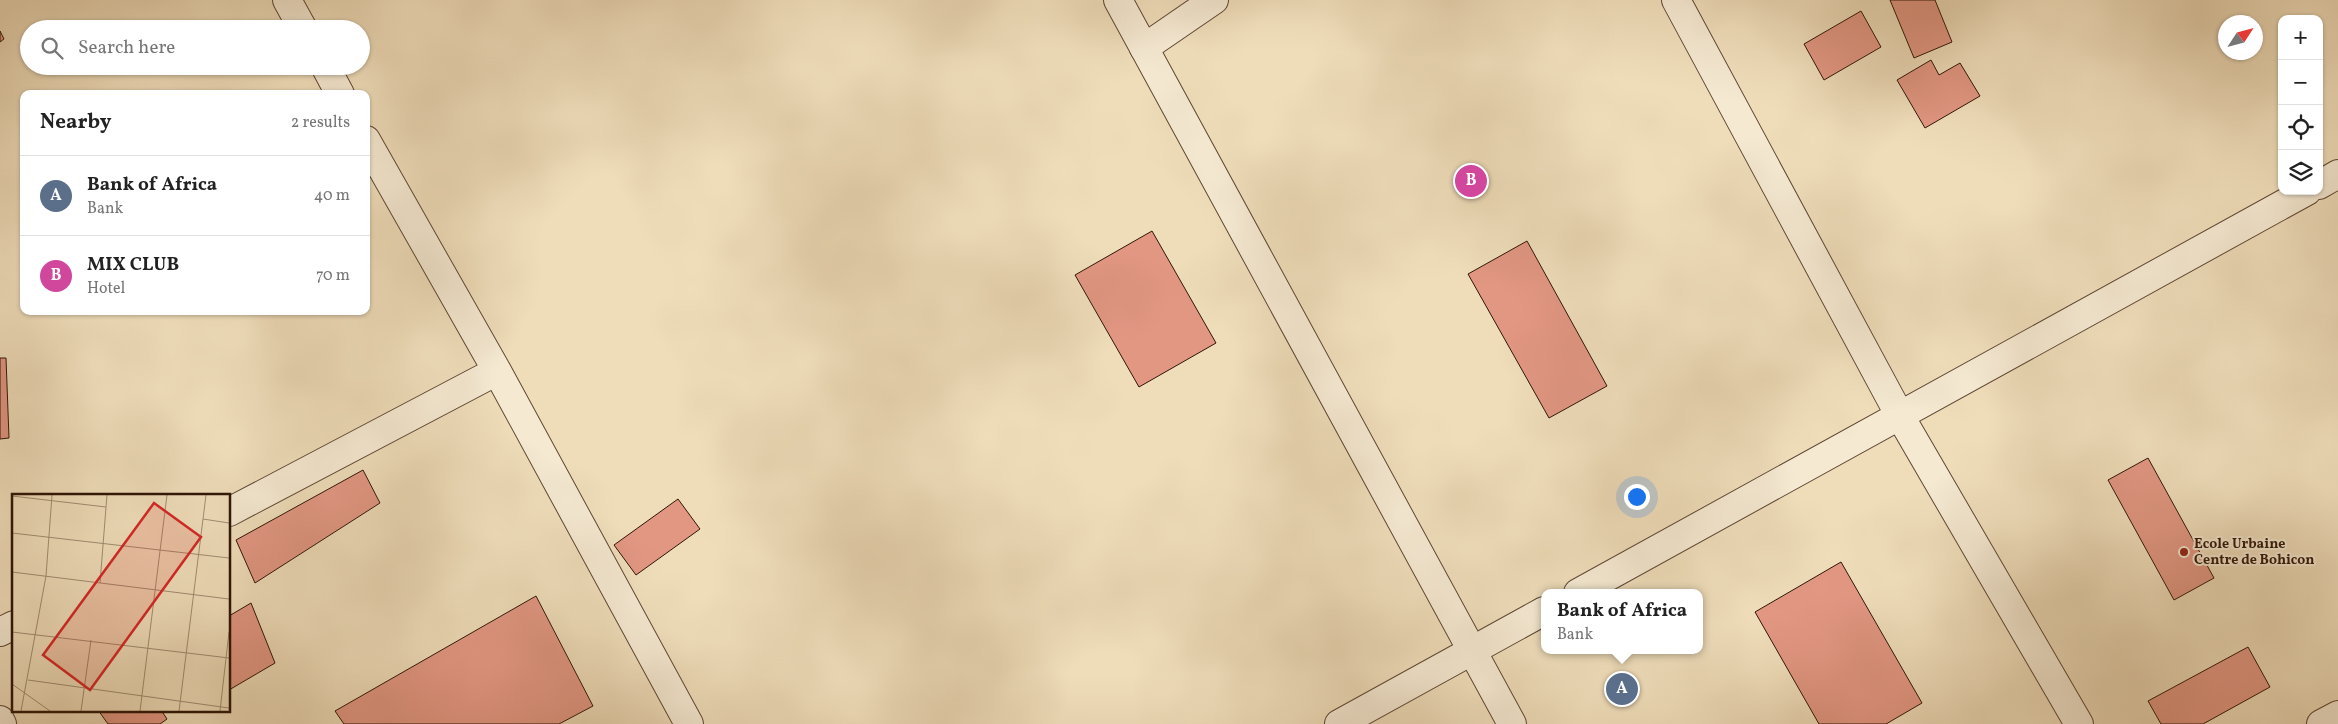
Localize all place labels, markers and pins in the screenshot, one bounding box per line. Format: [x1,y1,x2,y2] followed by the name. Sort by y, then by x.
[1455,162,1487,200] pin: B
[2194,535,2314,570] place label: Ecole Urbaine Centre de Bohicon
[2178,546,2190,558] marker: Ecole Urbaine Centre de Bohicon
[1606,670,1638,708] pin: A

